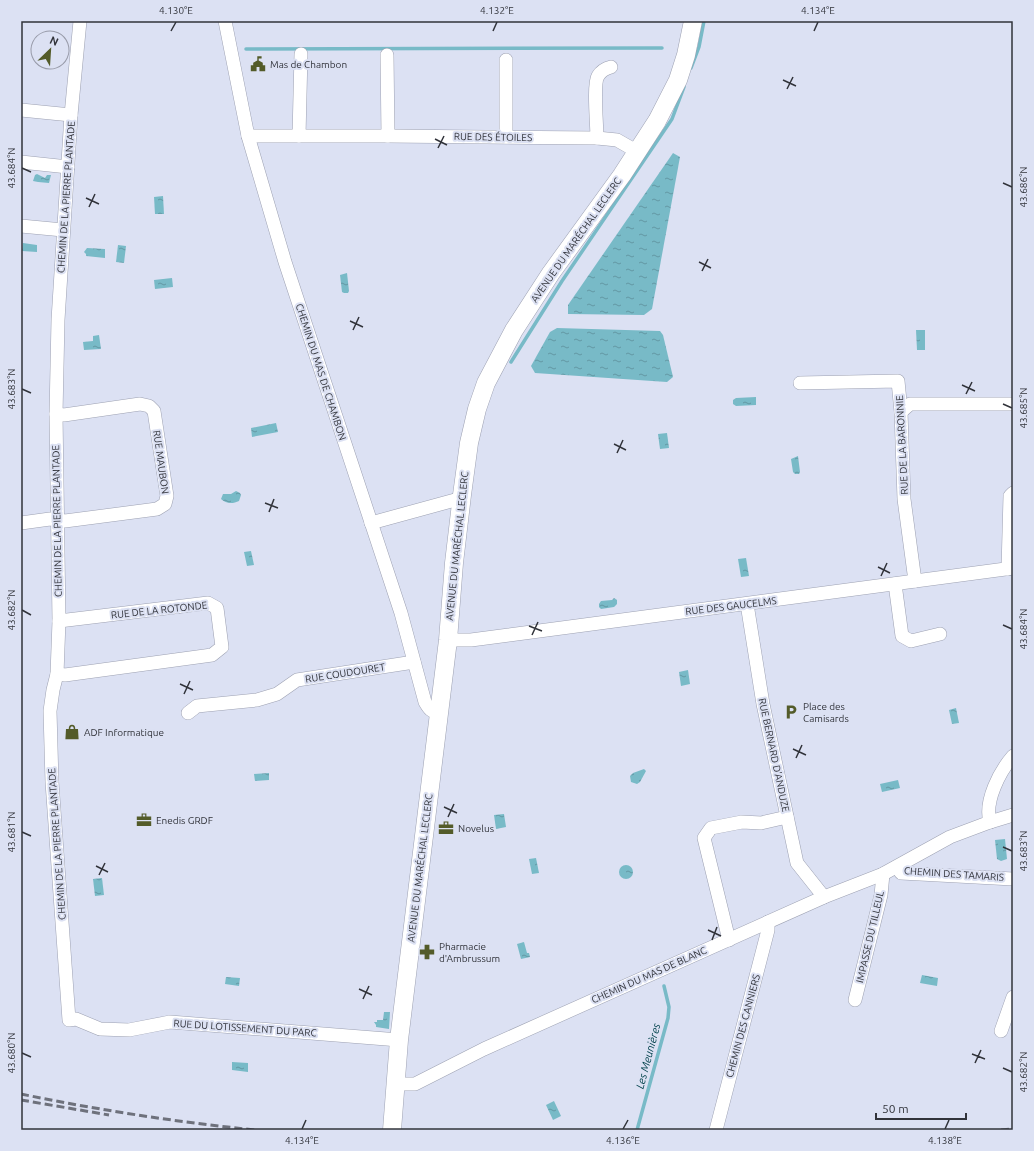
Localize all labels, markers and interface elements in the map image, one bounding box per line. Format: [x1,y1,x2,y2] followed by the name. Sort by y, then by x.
[159,5,193,16] text: 4.130°E
[480,5,514,16] text: 4.132°E
[801,5,835,16] text: 4.134°E
[30,30,70,70] north arrow
[48,34,60,48] text: N
[249,55,267,73] public building icon: Mas de Chambon
[270,59,347,70] place label: Mas de Chambon
[55,120,77,273] street label: CHEMIN DE LA PIERRE PLANTADE
[454,130,532,143] street label: RUE DES ÉTOILES
[6,147,17,189] text: 43.684°N
[1018,166,1029,208] text: 43.686°N
[528,175,623,304] street label: AVENUE DU MARÉCHAL LECLERC
[294,302,348,442] street label: CHEMIN DU MAS DE CHAMBON
[6,368,17,410] text: 43.683°N
[1018,387,1029,429] text: 43.685°N
[894,395,910,495] street label: RUE DE LA BARONNIE
[151,429,171,495] street label: RUE MAUBON
[50,444,64,597] street label: CHEMIN DE LA PIERRE PLANTADE
[443,471,470,621] street label: AVENUE DU MARÉCHAL LECLERC
[6,589,17,631] text: 43.682°N
[685,595,777,617] street label: RUE DES GAUCELMS
[110,599,208,621] street label: RUE DE LA ROTONDE
[1018,608,1029,650] text: 43.684°N
[304,661,386,685] street label: RUE COUDOURET
[757,697,792,813] street label: RUE BERNARD D'ANDUZE
[803,701,849,724] place label: Place des Camisards
[782,703,800,721] parking icon: Place des Camisards
[63,723,81,741] shop icon: ADF Informatique
[84,727,164,738] place label: ADF Informatique
[46,767,68,920] street label: CHEMIN DE LA PIERRE PLANTADE
[404,793,435,943] street label: AVENUE DU MARÉCHAL LECLERC
[6,811,17,853] text: 43.681°N
[135,811,153,829] office icon: Enedis GRDF
[156,815,213,826] place label: Enedis GRDF
[437,819,455,837] office icon: Novelus
[458,823,494,834] place label: Novelus
[1018,830,1029,872] text: 43.683°N
[904,865,1004,883] street label: CHEMIN DES TAMARIS
[854,890,886,984] street label: IMPASSE DU TILLEUL
[439,941,500,964] place label: Pharmacie d'Ambrussum
[418,943,436,961] pharmacy icon: Pharmacie d'Ambrussum
[590,945,708,1005] street label: CHEMIN DU MAS DE BLANC
[724,973,762,1079] street label: CHEMIN DES CANNIERS
[173,1018,317,1038] street label: RUE DU LOTISSEMENT DU PARC
[634,1022,663,1090] water label: Les Meunières
[6,1032,17,1074] text: 43.680°N
[1018,1051,1029,1093] text: 43.682°N
[876,1095,966,1121] scale bar
[882,1102,909,1115] text: 50 m
[285,1135,319,1146] text: 4.134°E
[606,1135,640,1146] text: 4.136°E
[928,1135,962,1146] text: 4.138°E

